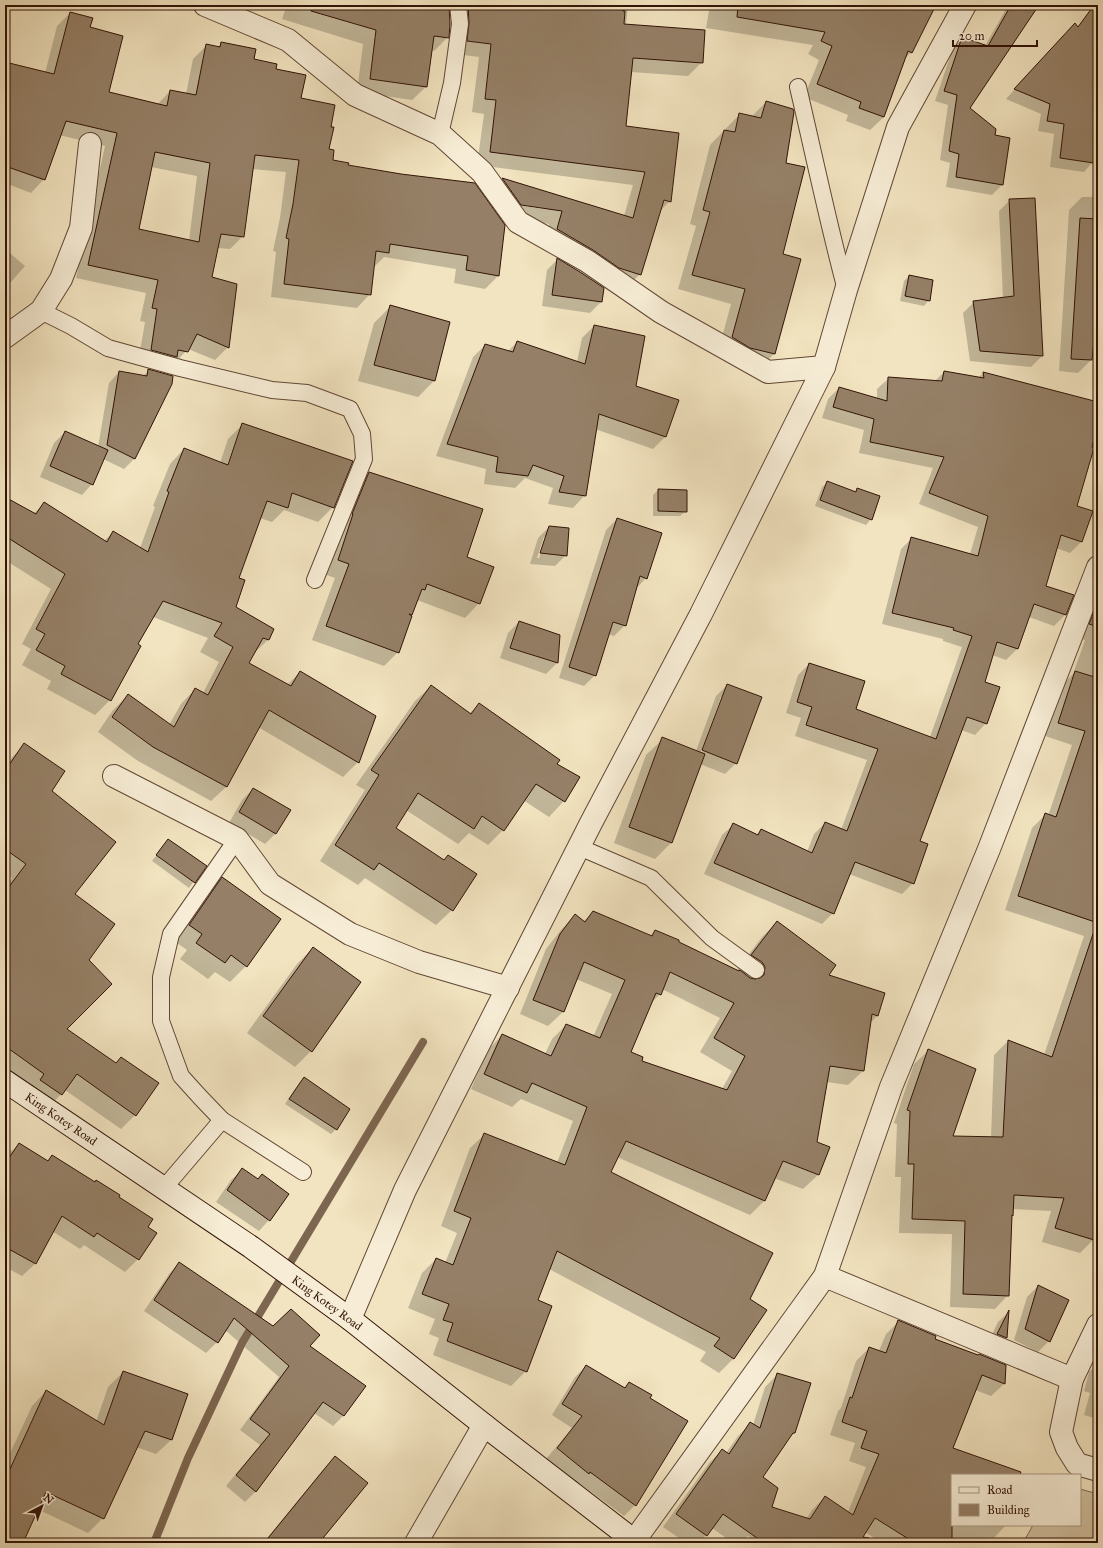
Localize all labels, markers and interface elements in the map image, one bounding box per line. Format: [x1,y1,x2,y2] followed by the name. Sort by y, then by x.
[953,22,1037,48] scale bar
[959,29,985,43] text: 20 m
[22,1090,100,1149] street label: King Kotey Road
[288,1273,365,1334] street label: King Kotey Road
[951,1474,1081,1526] legend
[987,1483,1013,1497] text: Road
[22,1486,62,1526] north arrow
[40,1491,57,1507] text: N
[987,1503,1030,1518] text: Building

